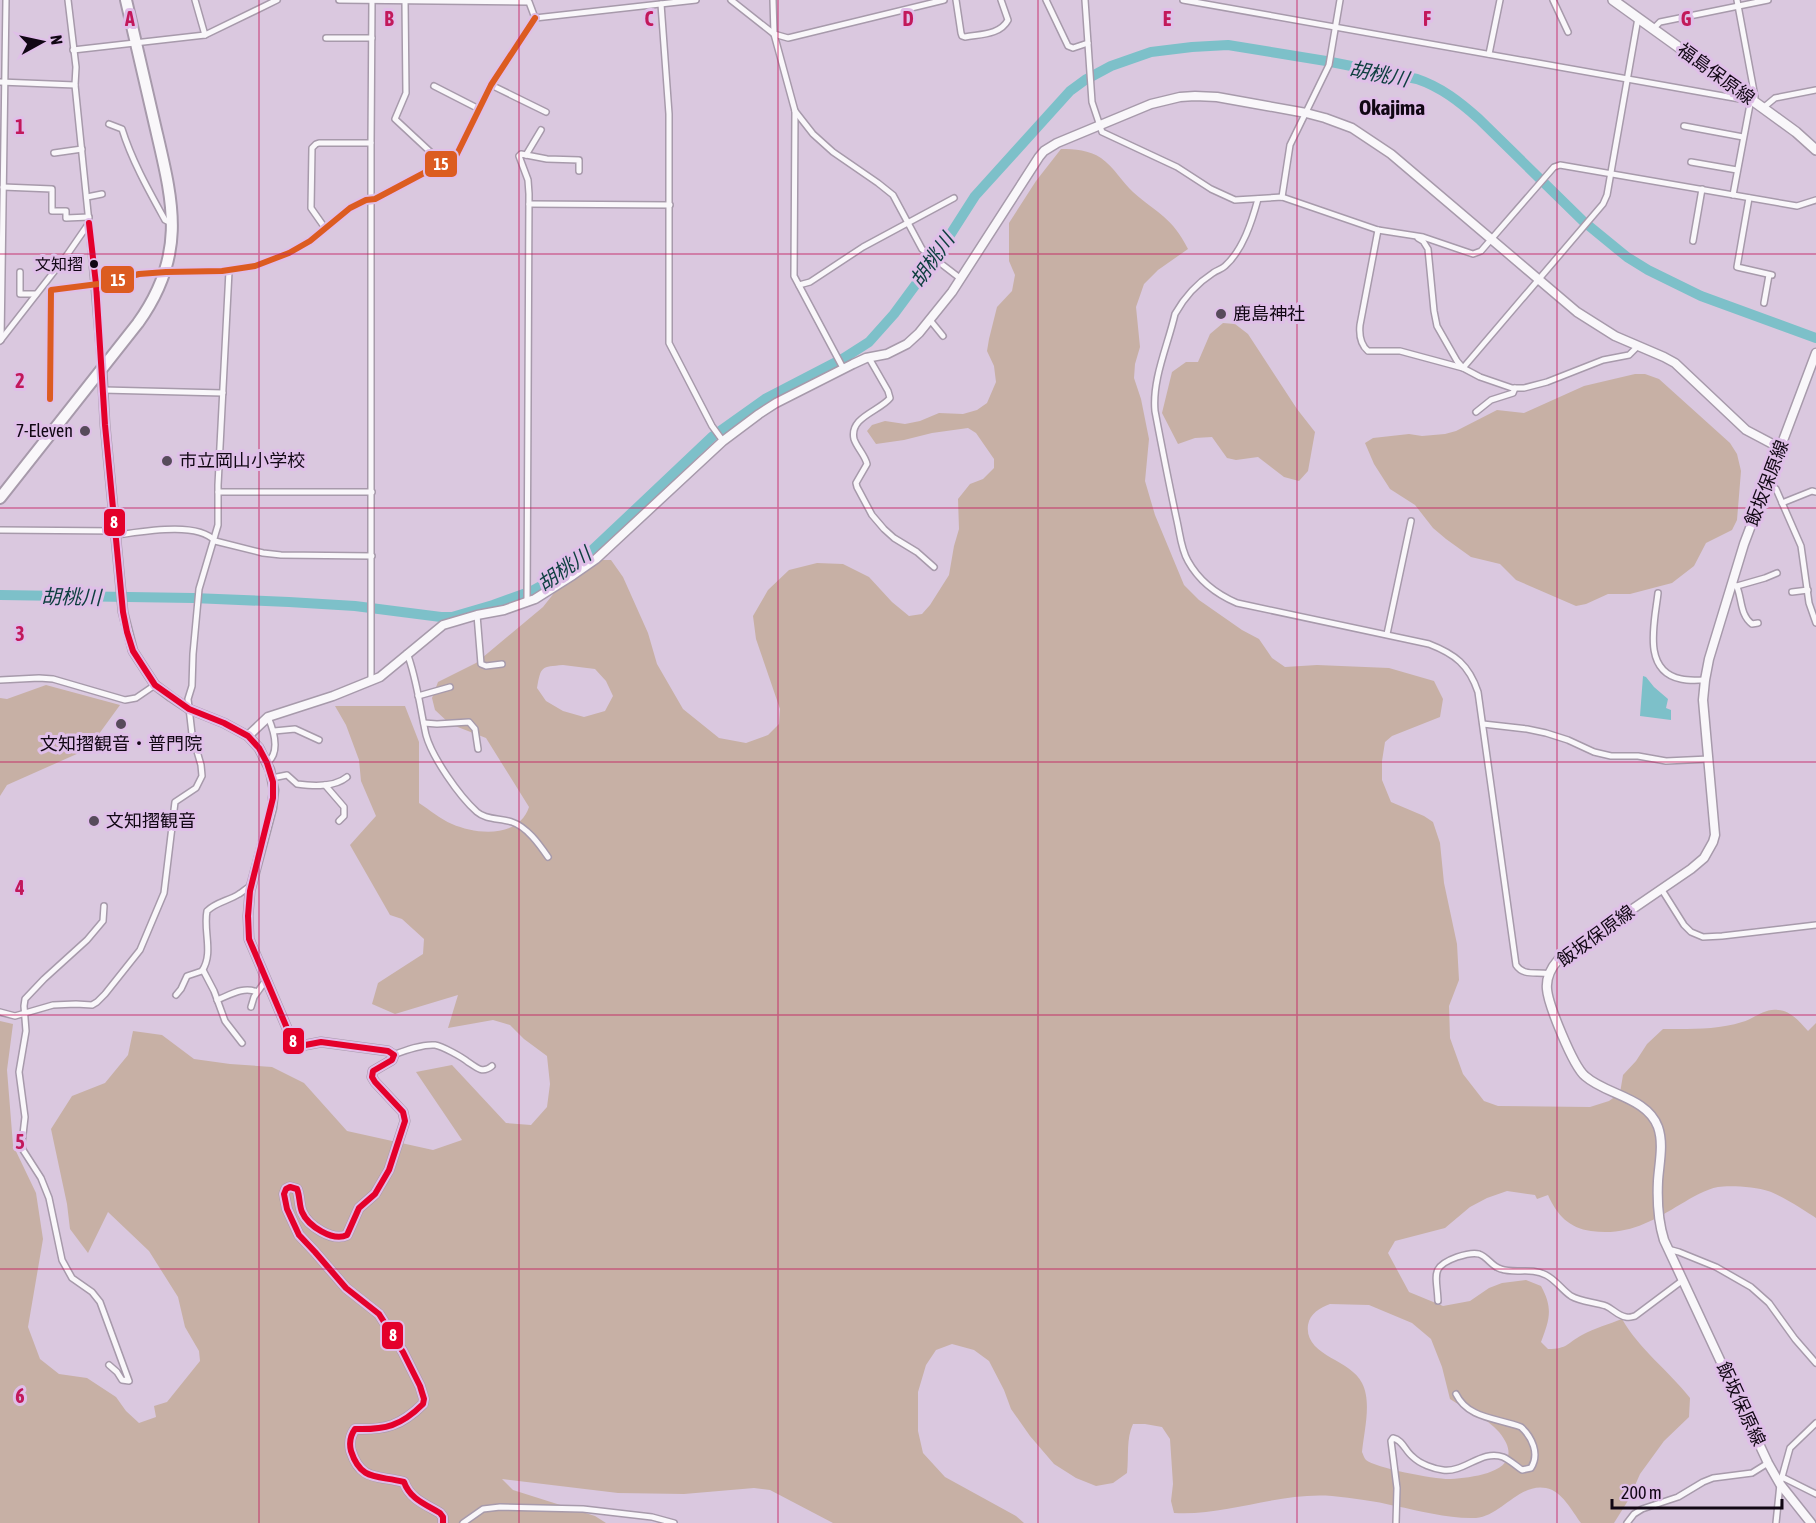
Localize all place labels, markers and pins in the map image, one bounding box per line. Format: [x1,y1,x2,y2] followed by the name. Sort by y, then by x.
[35,255,83,273] place label: 文知摺
[88,258,100,270] marker: 文知摺
[1233,303,1305,324] place label: 鹿島神社
[1214,307,1228,321] marker: 鹿島神社
[16,420,73,441] place label: 7-Eleven
[78,424,92,438] marker: 7-Eleven
[179,450,305,471] place label: 市立岡山小学校
[160,454,174,468] marker: 市立岡山小学校
[114,717,128,731] marker: 文知摺観音・普門院
[40,733,202,754] place label: 文知摺観音・普門院
[106,810,196,831] place label: 文知摺観音
[87,814,101,828] marker: 文知摺観音

